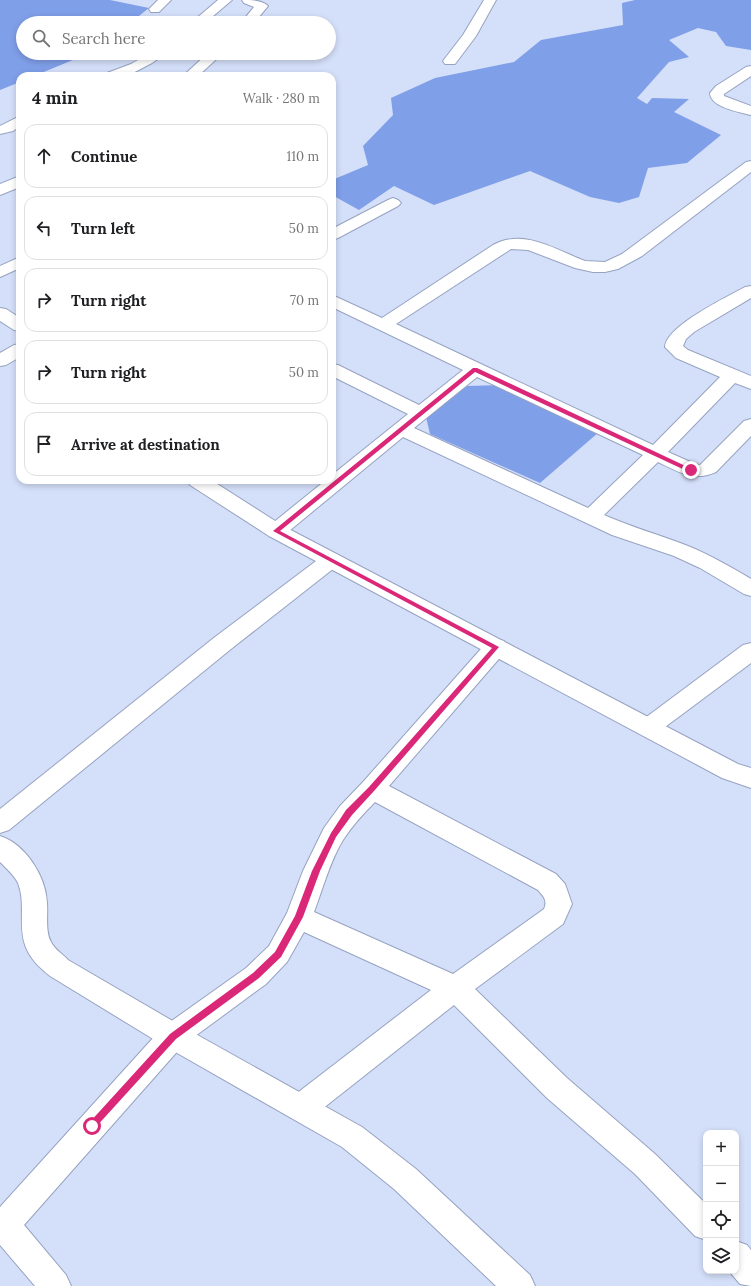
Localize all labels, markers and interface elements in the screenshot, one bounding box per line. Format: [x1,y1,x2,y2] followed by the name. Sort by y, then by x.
[16,16,336,60] search box
[30,27,52,49] icon: search
[62,29,145,48] text: Search here
[32,87,78,109] text: 4 min
[243,90,320,107] text: Walk · 280 m
[33,145,55,167] icon: ahead
[71,147,137,166] text: Continue
[286,148,319,165] text: 110 m
[33,217,55,239] icon: left
[71,219,135,238] text: Turn left
[289,220,319,237] text: 50 m
[33,289,55,311] icon: right
[71,291,147,310] text: Turn right
[290,292,319,309] text: 70 m
[33,361,55,383] icon: right
[71,363,147,382] text: Turn right
[289,364,319,381] text: 50 m
[33,433,55,455] icon: arrive
[71,435,220,454] text: Arrive at destination
[682,461,700,479] route end
[83,1117,101,1135] route start
[703,1130,739,1274] map controls
[703,1130,739,1166] button: +
[703,1166,739,1202] button: −
[703,1202,739,1238] button: locate
[703,1238,739,1274] button: layers

